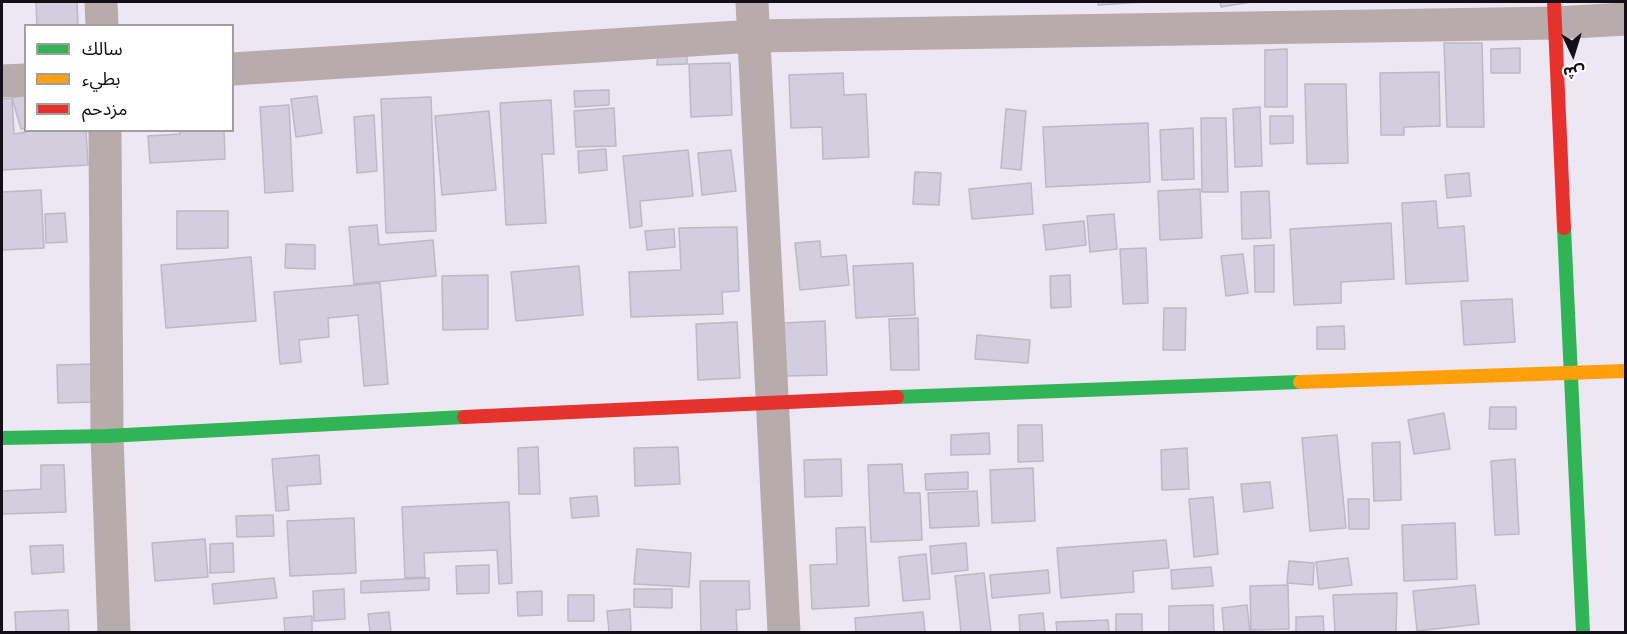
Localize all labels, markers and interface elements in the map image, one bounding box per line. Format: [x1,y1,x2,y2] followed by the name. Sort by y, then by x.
[24,24,234,132] legend
[1543,24,1603,84] north arrow
[82,38,123,59] text: سالك
[1563,62,1586,83] text: ش
[82,68,120,89] text: بطيء
[82,98,127,119] text: مزدحم

